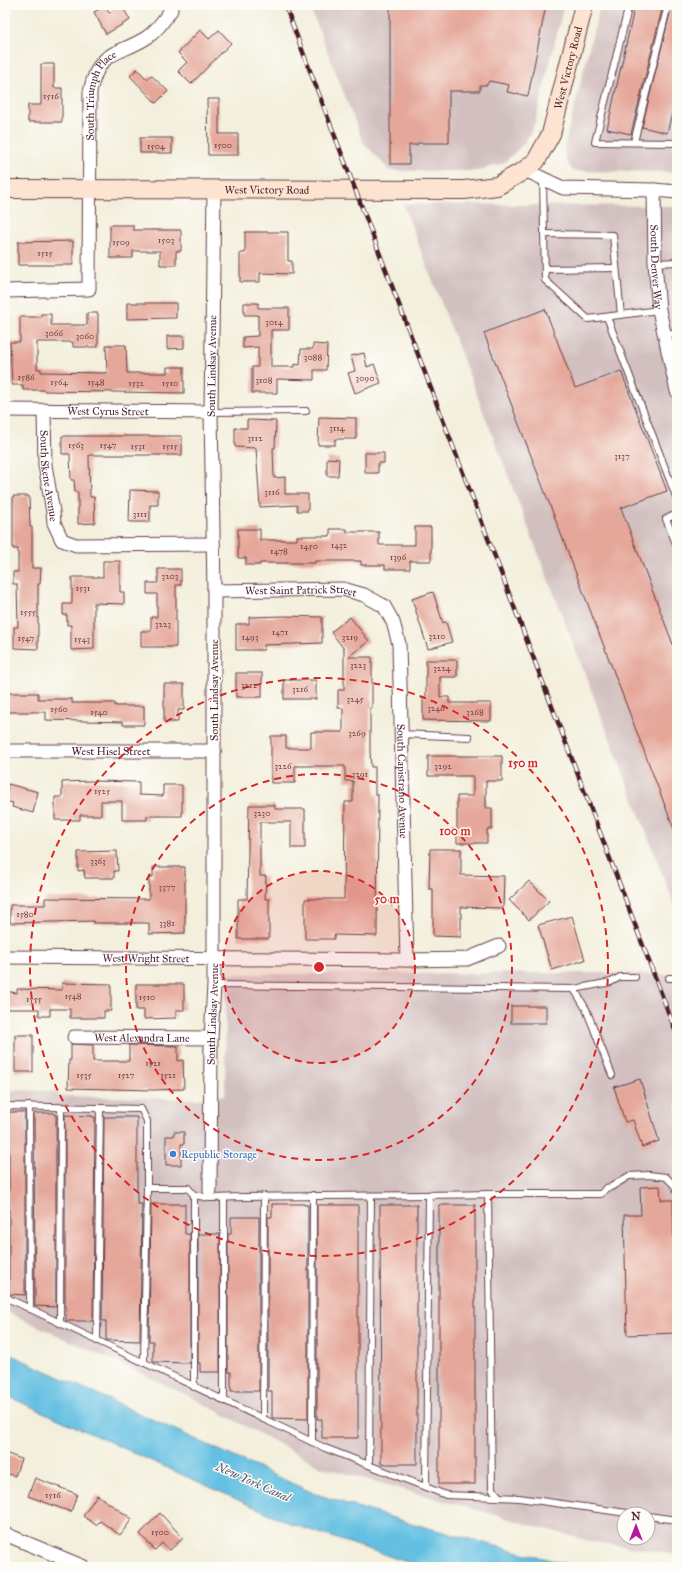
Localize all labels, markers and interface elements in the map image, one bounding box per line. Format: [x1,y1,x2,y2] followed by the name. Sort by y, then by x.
[552,25,585,111] street label: West Victory Road
[84,48,119,140] street label: South Triumph Place
[43,90,59,101] house number: 1516
[214,139,232,150] house number: 1500
[147,140,166,151] house number: 1504
[225,183,310,197] street label: West Victory Road
[647,224,665,311] street label: South Denver Way
[158,234,175,245] house number: 1503
[112,236,130,247] house number: 1509
[37,247,53,258] house number: 1515
[205,315,219,417] street label: South Lindsay Avenue
[265,316,284,327] house number: 3014
[45,327,63,338] house number: 3066
[76,330,94,341] house number: 3060
[304,351,322,362] house number: 3088
[17,371,35,382] house number: 1586
[356,372,374,383] house number: 3090
[255,374,273,385] house number: 3108
[50,376,69,387] house number: 1564
[87,376,105,387] house number: 1548
[128,377,144,388] house number: 1532
[162,377,178,388] house number: 1510
[67,405,149,418] street label: West Cyrus Street
[329,422,346,433] house number: 3114
[37,430,60,522] street label: South Skene Avenue
[247,432,263,443] house number: 3112
[68,439,84,450] house number: 1563
[100,439,117,450] house number: 1547
[131,440,146,451] house number: 1531
[162,440,178,451] house number: 1515
[614,450,630,461] house number: 3137
[264,486,280,497] house number: 3116
[133,508,148,519] house number: 3111
[331,539,348,550] house number: 1432
[300,540,318,551] house number: 1450
[270,545,288,556] house number: 1478
[390,551,407,562] house number: 1396
[162,570,179,581] house number: 3203
[76,582,91,593] house number: 1531
[245,583,358,600] street label: West Saint Patrick Street
[20,606,37,617] house number: 1555
[155,618,171,629] house number: 3223
[272,626,289,637] house number: 1471
[429,630,445,641] house number: 3210
[241,631,259,642] house number: 1493
[342,631,358,642] house number: 3219
[18,632,35,643] house number: 1547
[74,633,90,644] house number: 1543
[208,639,221,741] street label: South Lindsay Avenue
[350,659,366,670] house number: 3223
[433,662,452,673] house number: 3224
[241,679,258,690] house number: 3212
[292,683,308,694] house number: 3216
[346,693,364,704] house number: 3245
[427,702,445,713] house number: 3246
[50,703,68,714] house number: 1560
[90,706,108,717] house number: 1540
[466,706,484,717] house number: 3268
[394,724,410,839] street label: South Capistrano Avenue
[348,727,366,738] house number: 3269
[72,745,150,758] street label: West Hisel Street
[508,756,539,770] text: 150 m
[274,760,292,771] house number: 3226
[434,760,452,771] house number: 3292
[352,768,369,779] house number: 3291
[94,785,111,796] house number: 1525
[254,807,270,818] house number: 3230
[439,824,472,838] text: 100 m
[90,855,106,866] house number: 3363
[159,881,176,892] house number: 3377
[374,892,401,906] text: 50 m
[16,908,34,919] house number: 1580
[159,917,175,928] house number: 3381
[102,952,190,965] street label: West Wright Street
[312,960,326,974] centre of rings
[205,963,221,1065] street label: South Lindsay Avenue
[64,990,82,1001] house number: 1548
[139,991,155,1002] house number: 1510
[26,993,43,1004] house number: 1555
[94,1031,190,1045] street label: West Alexandra Lane
[145,1057,161,1068] house number: 1521
[76,1069,93,1080] house number: 1535
[118,1069,135,1080] house number: 1527
[160,1069,176,1080] house number: 1521
[181,1148,258,1161] place label: Republic Storage
[168,1149,178,1159] marker: Republic Storage
[213,1459,294,1505] water label: New York Canal
[45,1489,61,1500] house number: 1516
[616,1506,656,1546] north arrow
[631,1510,641,1523] text: N
[151,1526,169,1537] house number: 1500

